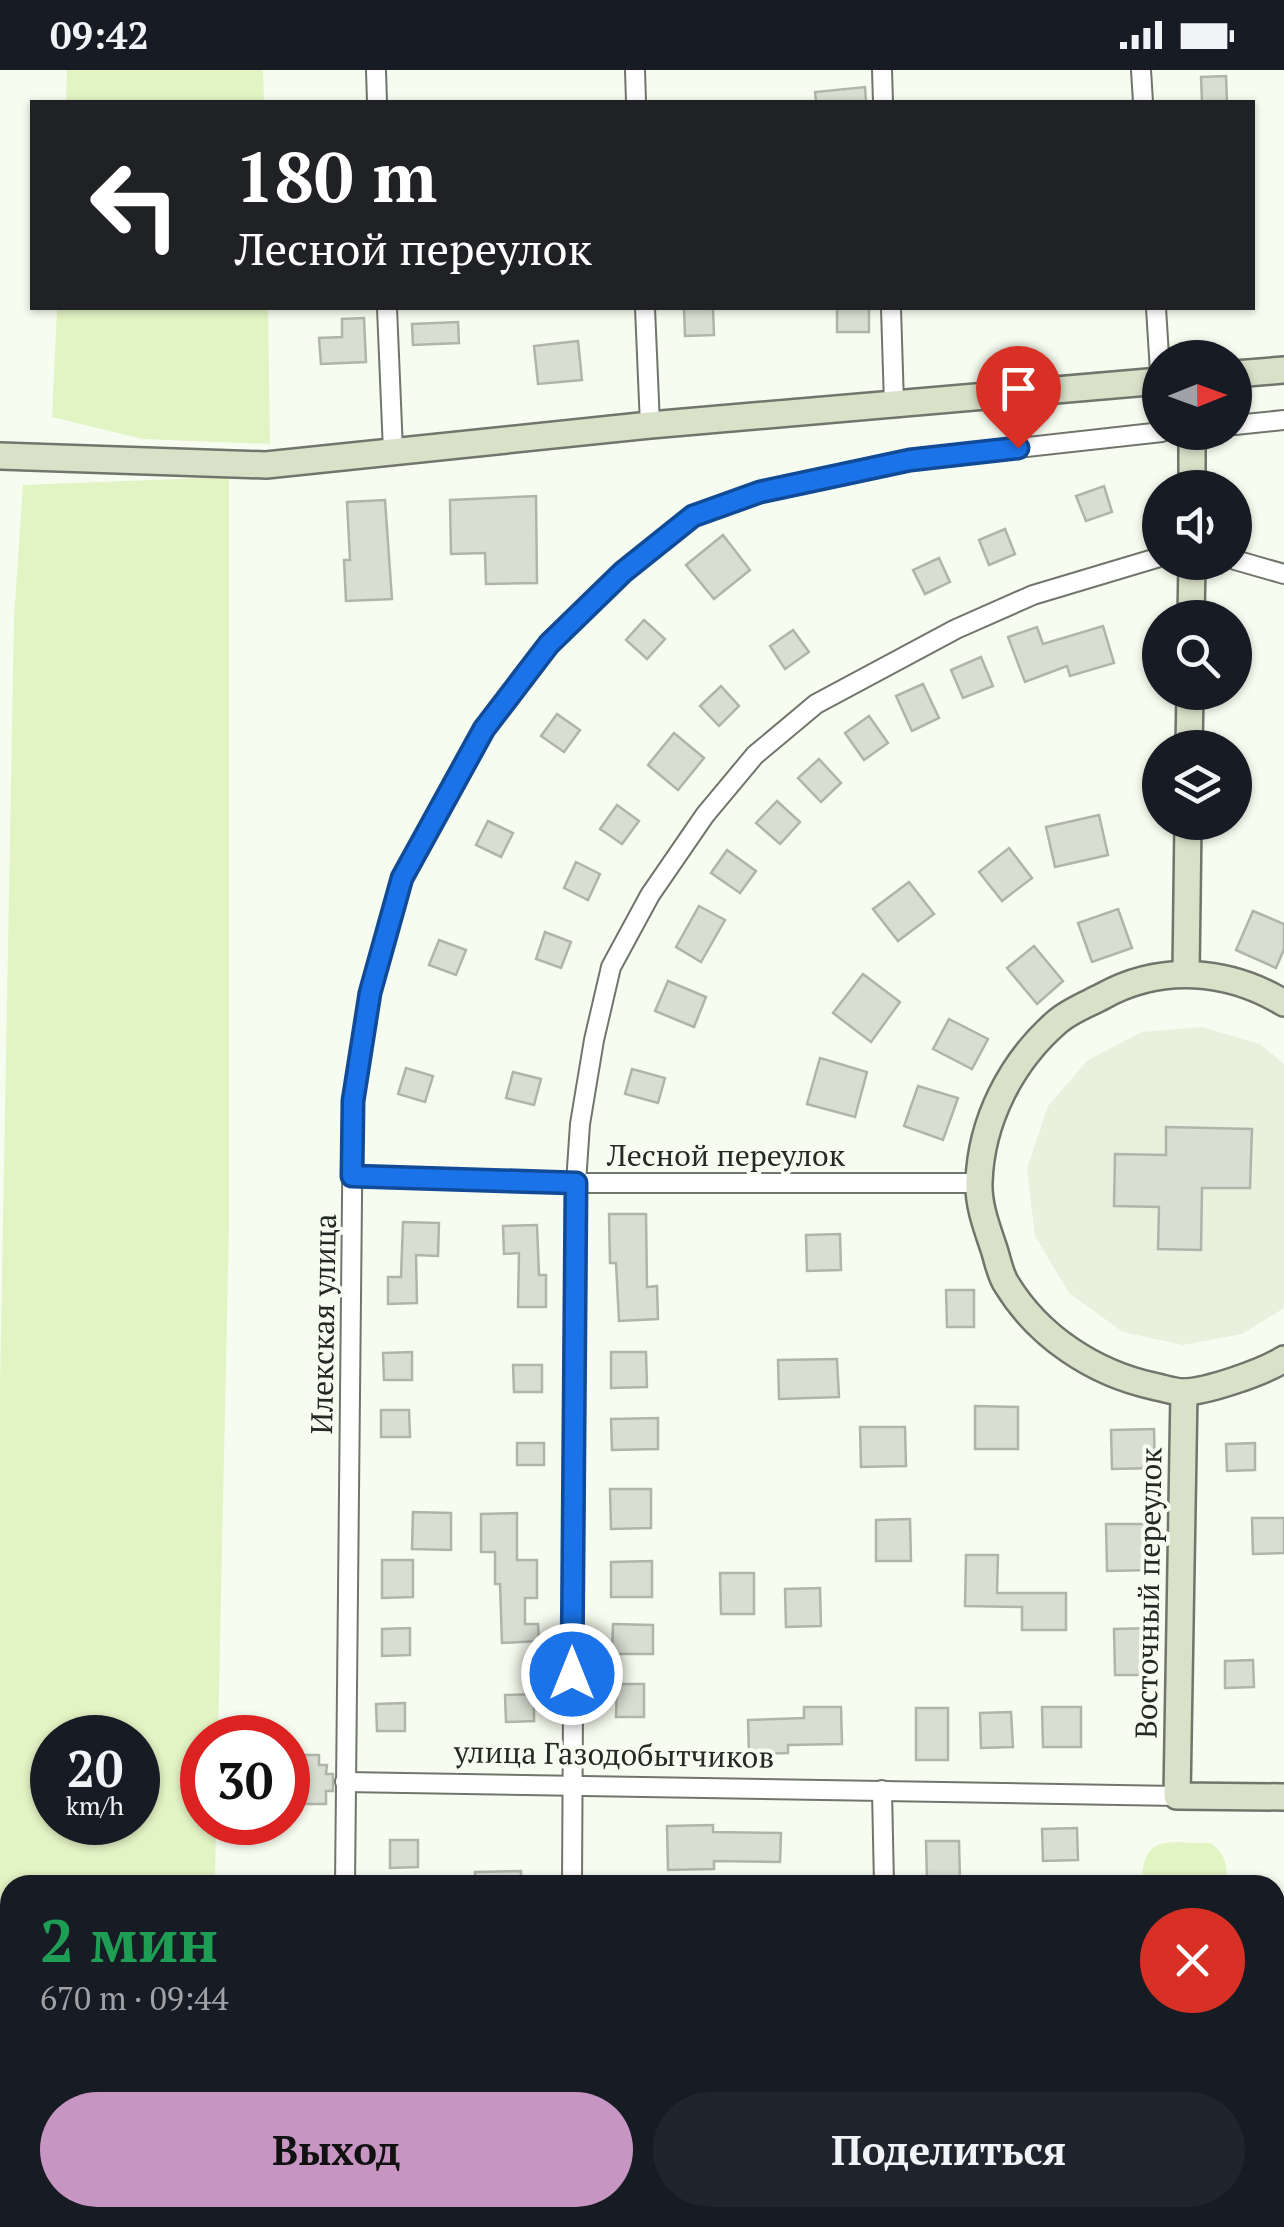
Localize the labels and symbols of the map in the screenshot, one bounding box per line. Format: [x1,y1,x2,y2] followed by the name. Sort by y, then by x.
[1142,340,1252,450] north arrow
[976,346,1061,449] pin
[606,1135,846,1175] street label: Лесной переулок
[301,1213,345,1435] street label: Илекская улица
[1125,1446,1171,1739] street label: Восточный переулок
[520,1622,624,1726] position arrow
[180,1715,310,1845] speed limit sign: 30
[452,1731,775,1777] street label: улица Газодобытчиков

